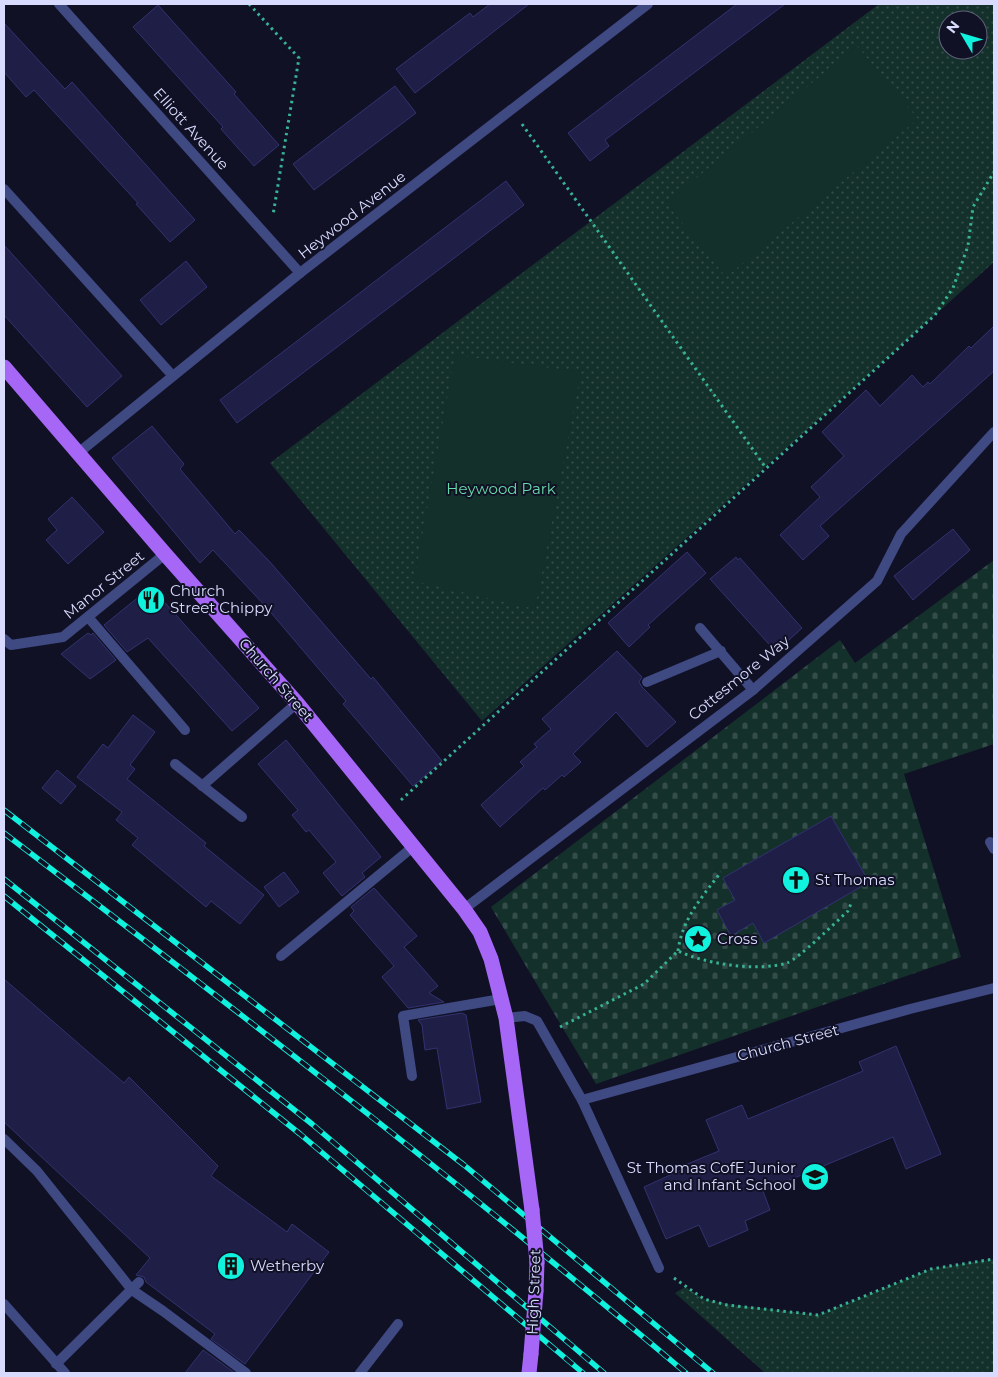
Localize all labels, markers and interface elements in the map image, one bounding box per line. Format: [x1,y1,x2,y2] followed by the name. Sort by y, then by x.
[938,10,988,60] north arrow
[942,17,963,37] text: N
[149,84,233,174] street label: Elliott Avenue
[294,167,409,263] street label: Heywood Avenue
[446,479,556,498] park label: Heywood Park
[60,546,148,623] street label: Manor Street
[170,581,273,617] place label: Church Street Chippy
[136,585,166,615] restaurant icon: Church Street Chippy
[684,631,794,724] street label: Cottesmore Way
[235,634,318,725] street label: Church Street
[781,865,811,895] church icon: St Thomas
[815,870,895,889] place label: St Thomas
[683,924,713,954] place icon: Cross
[717,929,758,948] place label: Cross
[735,1020,841,1065] street label: Church Street
[627,1158,796,1194] place label: St Thomas CofE Junior and Infant School
[800,1162,830,1192] school or university icon: St Thomas CofE Junior and Infant School
[523,1249,544,1335] street label: High Street
[216,1251,246,1281] building icon: Wetherby
[250,1256,325,1275] place label: Wetherby

